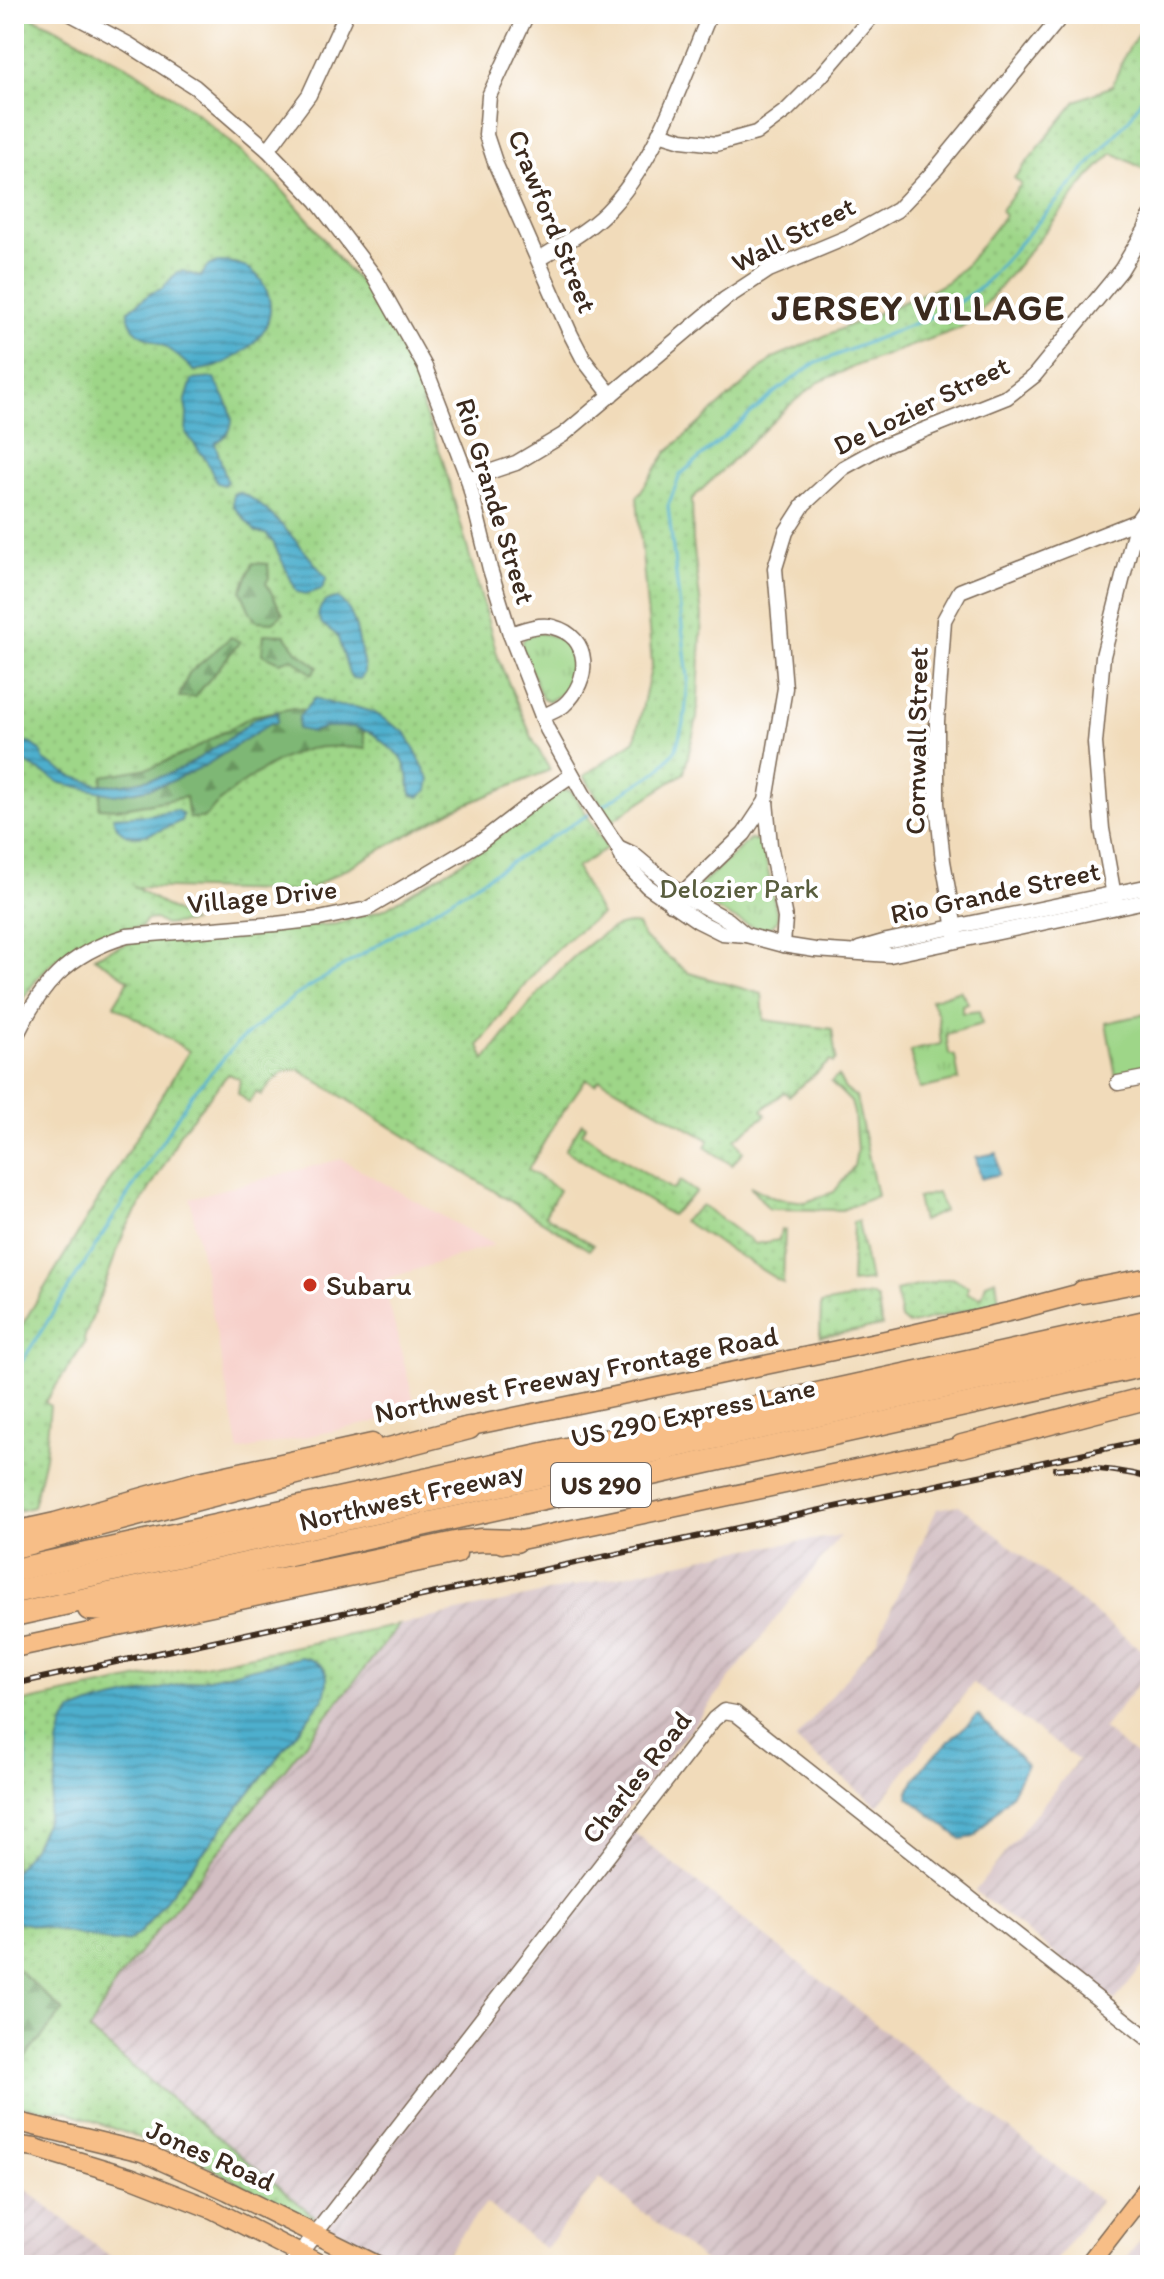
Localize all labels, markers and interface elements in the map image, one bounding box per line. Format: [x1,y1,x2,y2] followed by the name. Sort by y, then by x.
[501,125,605,317] street label: Crawford Street
[726,188,860,280] street label: Wall Street
[771,286,1066,329] district label: JERSEY VILLAGE
[827,348,1015,462] street label: De Lozier Street
[449,394,543,608] street label: Rio Grande Street
[897,647,935,835] street label: Cornwall Street
[887,853,1103,931] street label: Rio Grande Street
[185,871,339,921] street label: Village Drive
[659,871,819,905] park label: Delozier Park
[326,1268,412,1302] place label: Subaru
[301,1276,319,1294] marker: Subaru
[372,1318,780,1430] street label: Northwest Freeway Frontage Road
[568,1369,818,1455] street label: US 290 Express Lane
[295,1454,527,1538] street label: Northwest Freeway
[551,1463,651,1507] road number: US 290
[574,1704,698,1850] street label: Charles Road
[142,2112,280,2198] street label: Jones Road

